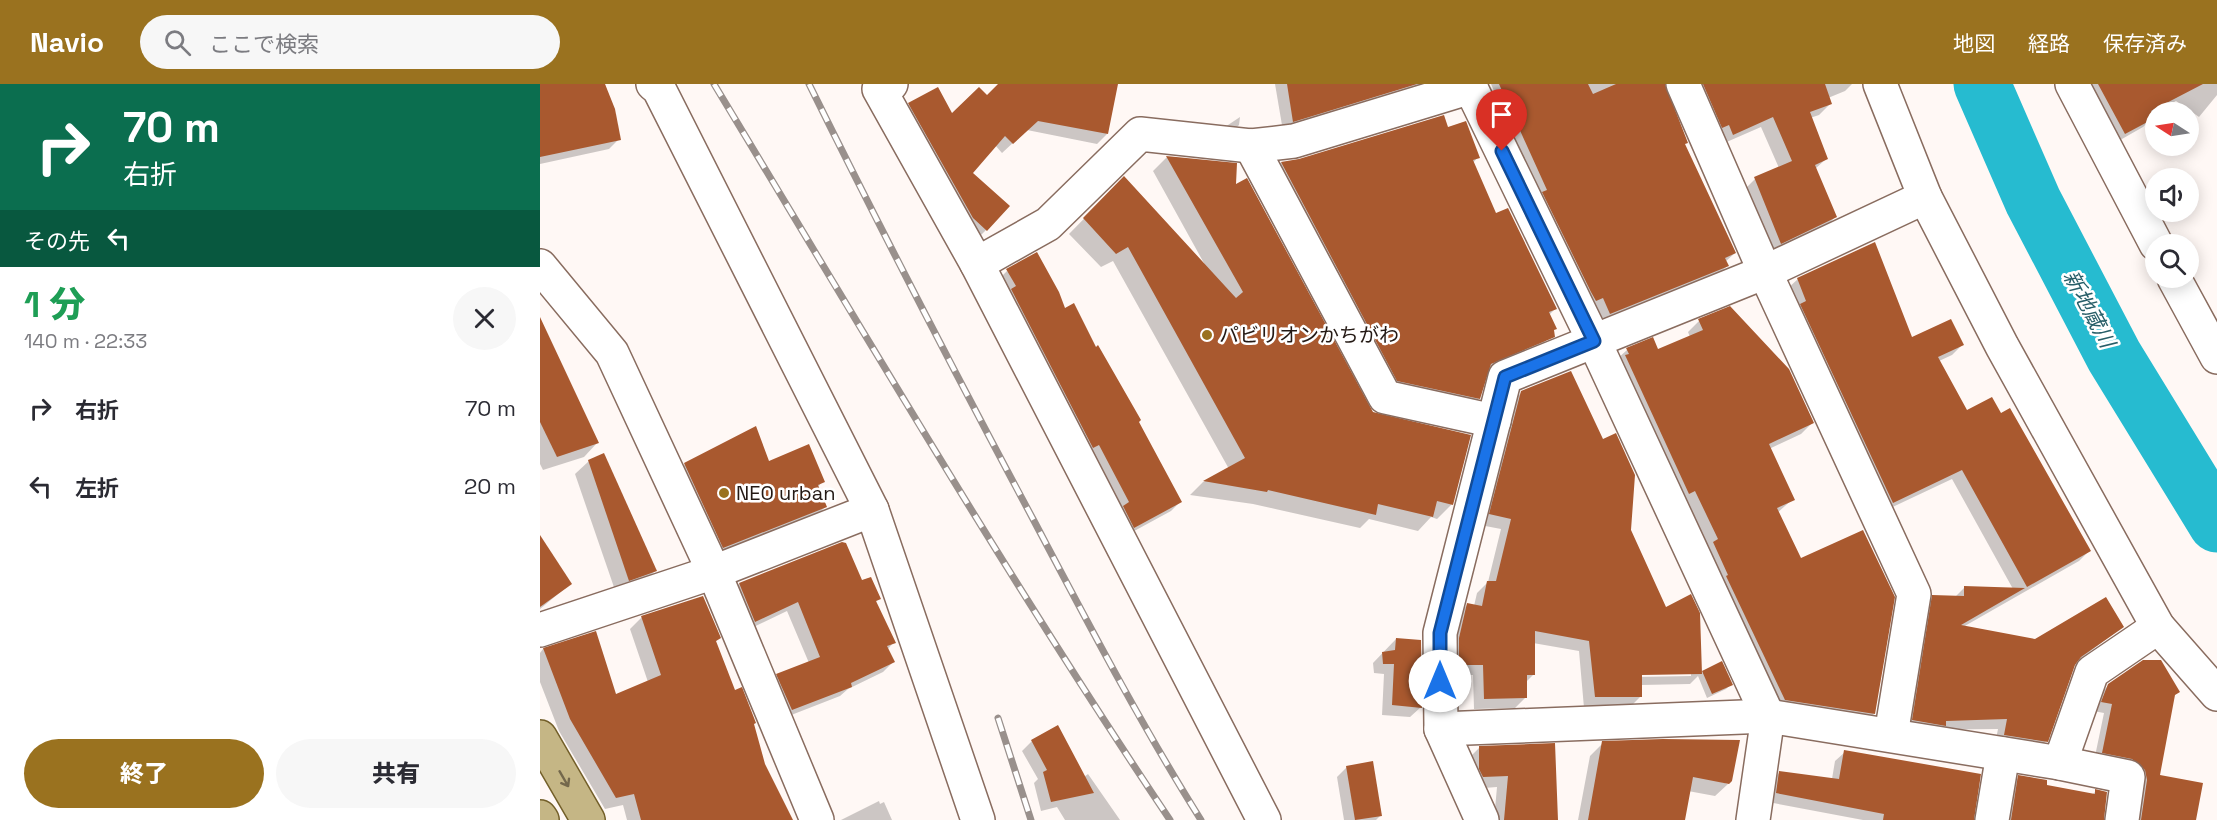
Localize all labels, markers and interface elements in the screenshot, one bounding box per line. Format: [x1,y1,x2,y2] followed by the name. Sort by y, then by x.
[140,15,560,69] search box
[30,24,104,60] text: Navio
[161,26,194,59] icon: search
[209,30,319,58] text: ここで検索
[1953,30,1995,57] text: 地図
[2028,30,2070,57] text: 経路
[2103,30,2187,57] text: 保存済み
[1476,89,1527,151] pin
[1485,98,1518,131] icon: arrive
[123,101,220,154] text: 70 m
[2145,102,2199,156] north arrow
[2145,102,2199,288] map controls
[24,108,102,186] icon: right
[123,157,177,192] text: 右折
[2145,168,2199,222] button: sound
[102,222,135,255] icon: left
[24,227,90,255] text: その先
[2145,234,2199,288] button: search
[2058,265,2122,354] water label: 新地蔵川
[24,282,85,328] text: 1 分
[453,287,516,350] button: close
[1219,322,1399,348] place label: パビリオンかちがわ
[24,328,147,354] text: 140 m · 22:33
[1200,328,1214,342] marker: パビリオンかちがわ
[24,392,57,425] icon: right
[465,394,516,422] text: 70 m
[75,396,119,424] text: 右折
[24,470,57,503] icon: left
[464,472,516,500] text: 20 m
[75,474,119,502] text: 左折
[736,480,835,506] place label: NEO urban
[717,486,731,500] marker: NEO urban
[1408,649,1472,713] position arrow
[24,739,264,808] button: 終了
[276,739,516,808] button: 共有
[559,769,570,787] one-way arrow

